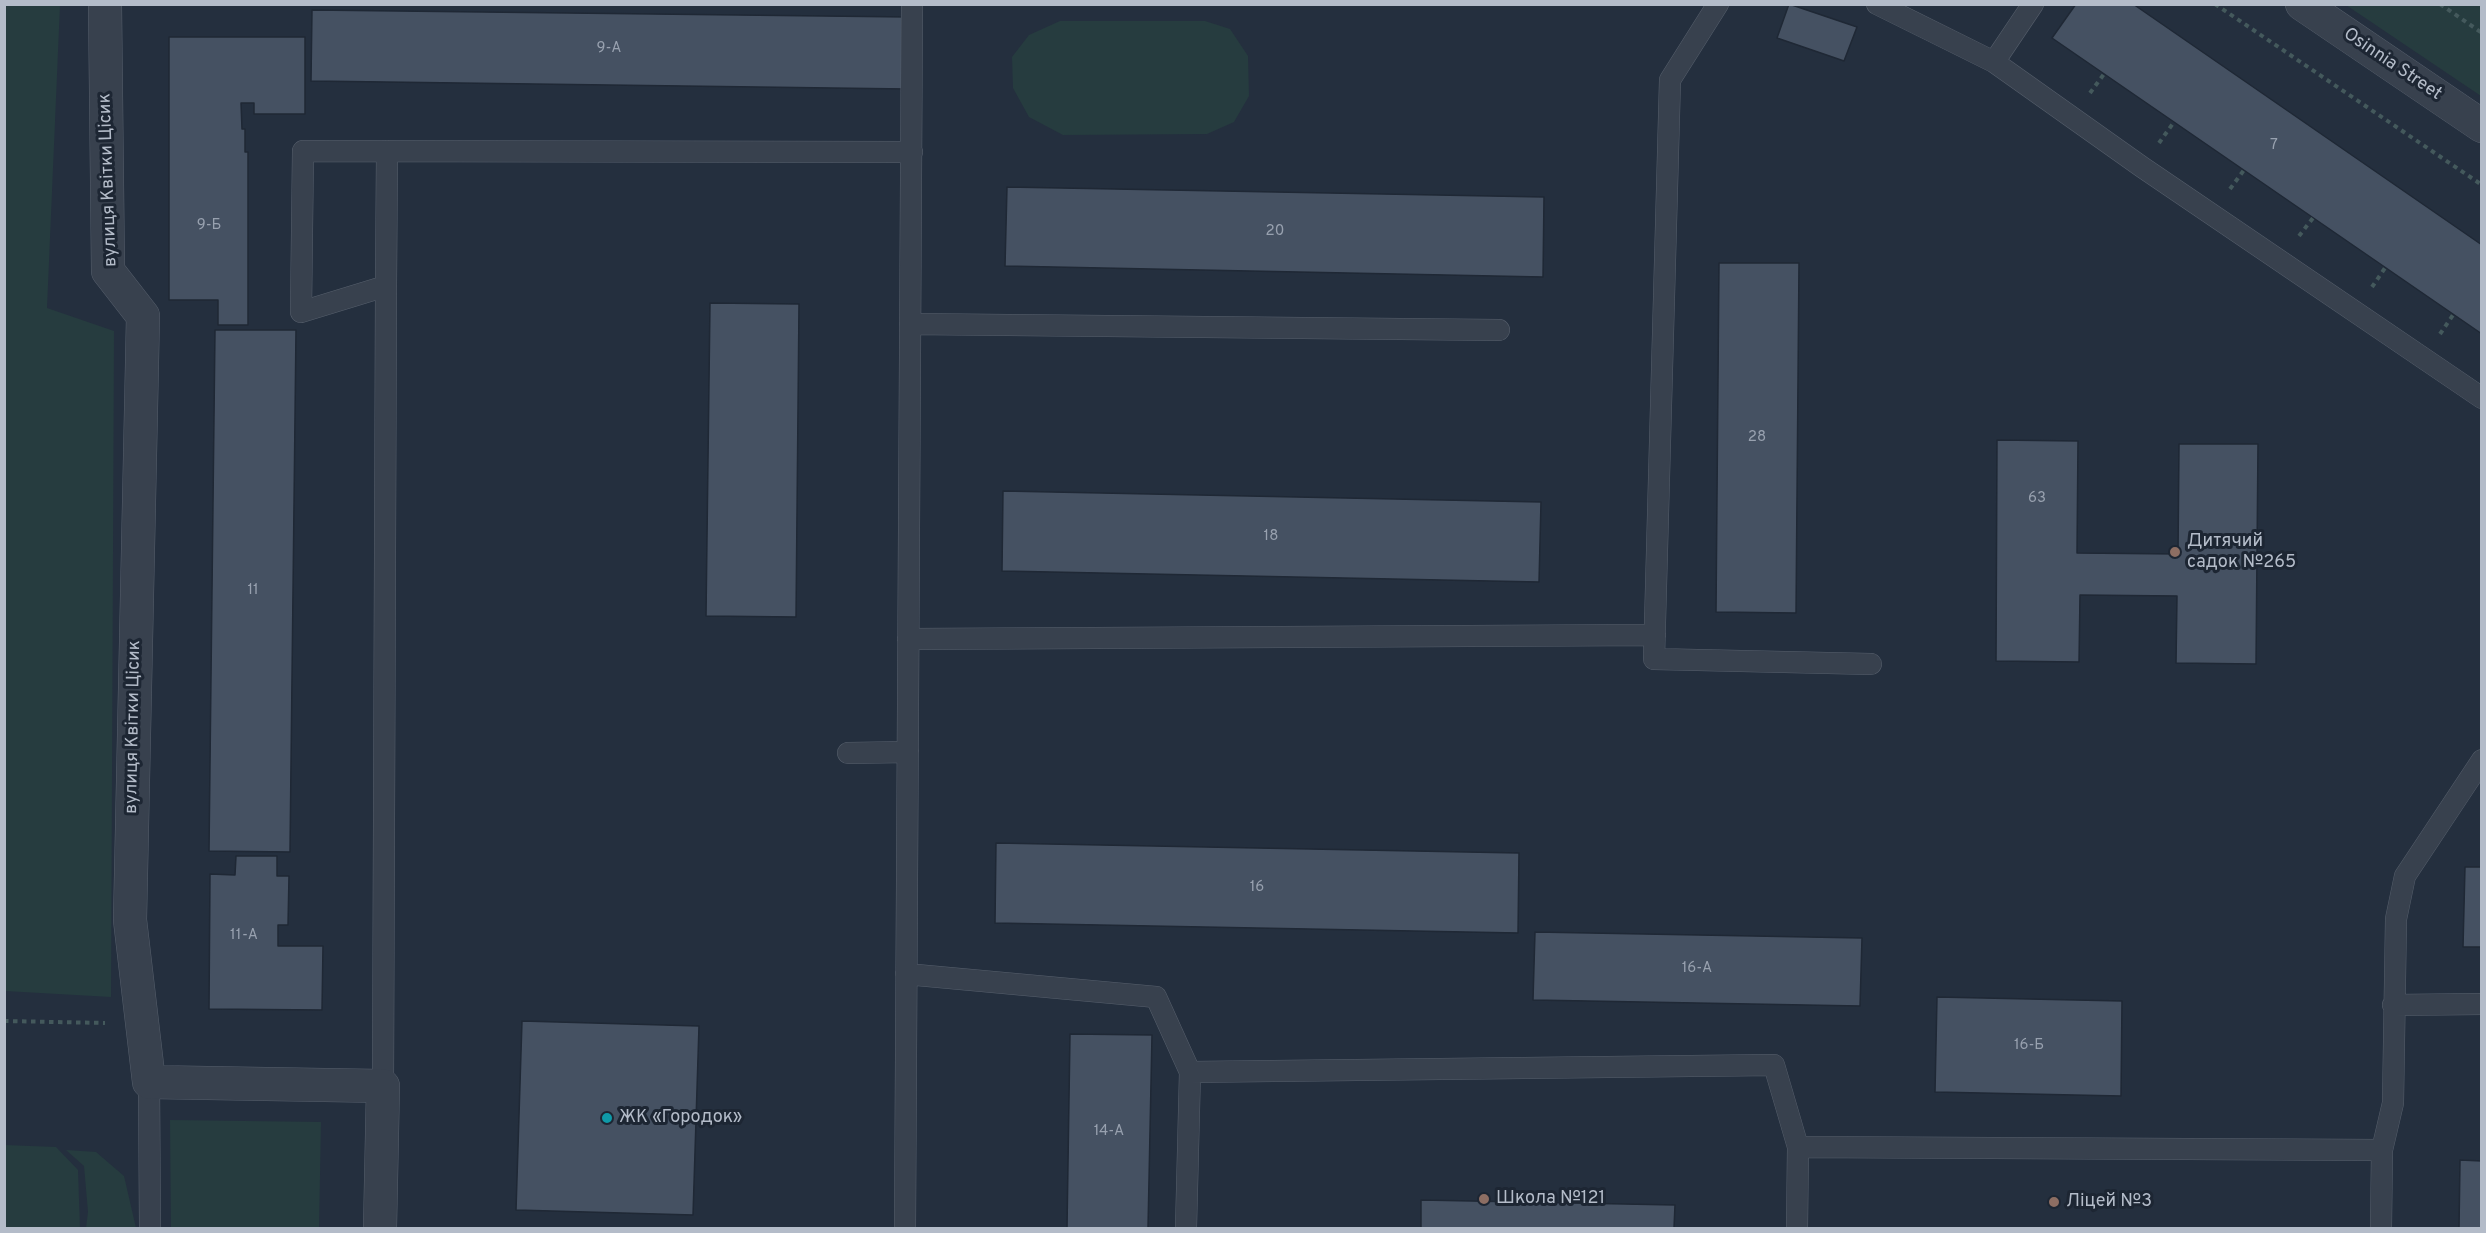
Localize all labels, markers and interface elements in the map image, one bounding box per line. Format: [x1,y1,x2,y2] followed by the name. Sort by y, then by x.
[2339,24,2445,106] street label: Osinnia Street
[597,40,621,58] house number: 9-А
[95,93,123,267] street label: вулиця Квітки Цісик
[2270,137,2278,155] house number: 7
[197,217,221,235] house number: 9-Б
[1266,223,1284,241] house number: 20
[1748,429,1766,447] house number: 28
[2028,490,2046,508] house number: 63
[1264,528,1278,546] house number: 18
[2187,531,2296,574] place label: Дитячий садок №265
[2168,545,2182,559] marker: Дитячий садок №265
[247,582,259,600] house number: 11
[122,640,146,814] street label: вулиця Квітки Цісик
[1250,879,1264,897] house number: 16
[230,927,258,945] house number: 11-А
[1682,960,1712,978] house number: 16-А
[2014,1037,2044,1055] house number: 16-Б
[619,1107,742,1129] place label: ЖК «Городок»
[600,1111,614,1125] marker: ЖК «Городок»
[1094,1123,1124,1141] house number: 14-А
[1496,1188,1605,1210] place label: Школа №121
[2066,1191,2152,1213] place label: Ліцей №3
[1477,1192,1491,1206] marker: Школа №121
[2047,1195,2061,1209] marker: Ліцей №3

